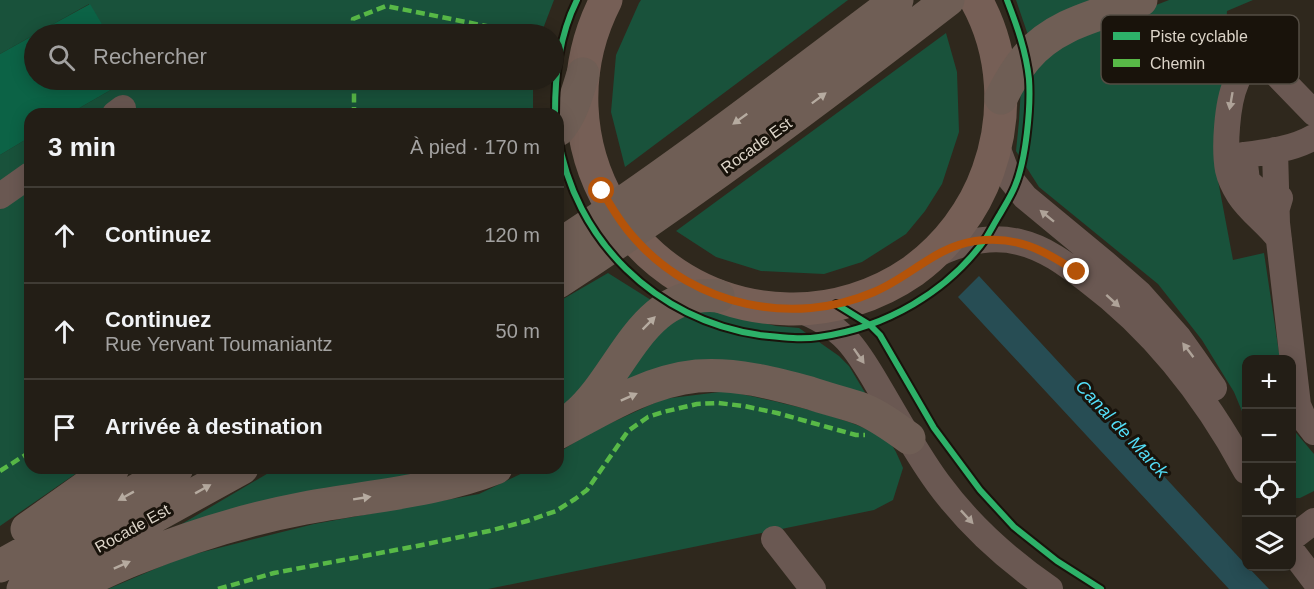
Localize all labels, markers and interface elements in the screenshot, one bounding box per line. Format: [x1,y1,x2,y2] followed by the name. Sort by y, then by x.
[1101,15,1299,84] legend
[24,24,564,90] search box
[1150,28,1248,45] text: Piste cyclable
[45,41,78,74] icon: search
[93,44,207,69] text: Rechercher
[1150,55,1205,72] text: Chemin
[812,92,827,104] one-way arrow
[1226,92,1235,111] one-way arrow
[733,112,748,124] one-way arrow
[718,114,795,177] street label: Rocade Est
[48,132,116,162] text: 3 min
[410,136,540,158] text: À pied · 170 m
[588,177,614,203] route start
[1040,210,1055,222] one-way arrow
[48,219,81,252] icon: ahead
[105,222,211,247] text: Continuez
[484,224,540,246] text: 120 m
[1063,258,1089,284] route end
[1106,294,1121,308] one-way arrow
[105,307,211,332] text: Continuez
[48,315,81,348] icon: ahead
[642,316,656,330] one-way arrow
[496,320,540,342] text: 50 m
[105,333,333,355] text: Rue Yervant Toumaniantz
[1182,342,1194,358] one-way arrow
[853,347,865,363] one-way arrow
[1242,355,1296,571] map controls
[1242,355,1296,409] button: +
[1072,376,1173,483] water label: Canal de Marck
[620,392,637,401] one-way arrow
[1242,409,1296,463] button: −
[48,411,81,444] icon: arrive
[105,414,323,439] text: Arrivée à destination
[1242,463,1296,517] button: locate
[195,484,212,494] one-way arrow
[117,491,134,501] one-way arrow
[353,494,372,503] one-way arrow
[92,501,173,556] street label: Rocade Est
[960,510,974,525] one-way arrow
[1242,517,1296,571] button: layers
[113,560,131,570] one-way arrow

